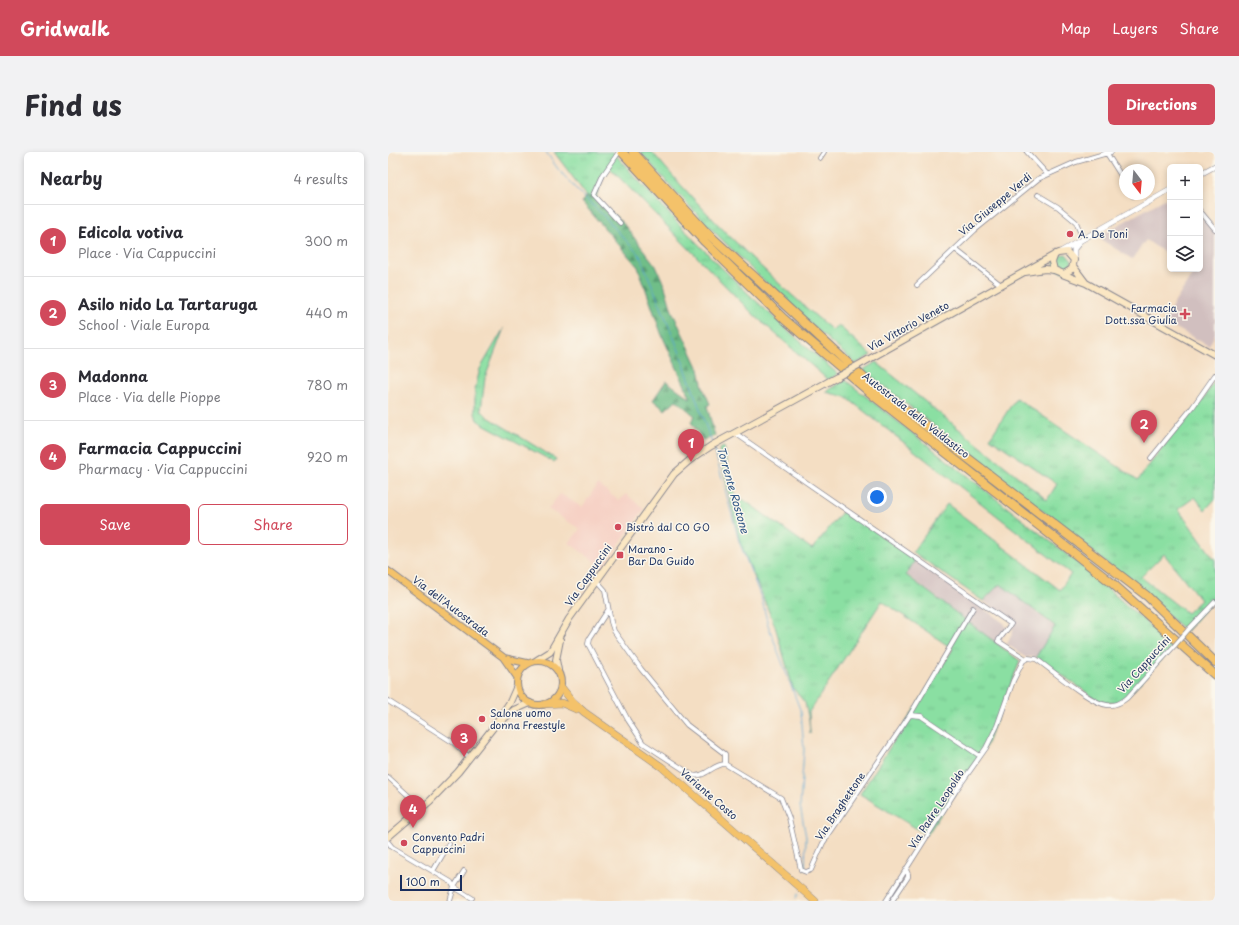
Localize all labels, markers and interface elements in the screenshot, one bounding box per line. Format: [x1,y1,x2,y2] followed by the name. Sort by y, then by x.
[20,14,110,42] text: Gridwalk
[1061,18,1091,39] text: Map
[1113,18,1158,39] text: Layers
[1180,18,1219,39] text: Share
[24,83,122,126] text: Find us
[1108,84,1215,125] button: Directions
[1119,164,1155,200] north arrow
[1167,164,1203,272] map controls
[1167,164,1203,200] button: +
[40,165,102,191] text: Nearby
[294,169,348,188] text: 4 results
[955,169,1034,239] street label: Via Giuseppe Verdi
[1167,200,1203,236] button: −
[78,220,183,243] text: Edicola votiva
[1078,226,1128,241] place label: A. De Toni
[1065,229,1075,239] marker: A. De Toni
[50,231,56,250] text: 1
[304,231,348,250] text: 300 m
[1167,236,1203,272] button: layers
[78,243,216,262] text: Place · Via Cappuccini
[78,292,258,315] text: Asilo nido La Tartaruga
[864,297,952,354] street label: Via Vittorio Veneto
[1105,300,1178,327] place label: Farmacia Dott.ssa Giulia
[48,303,58,322] text: 2
[305,303,348,322] text: 440 m
[1180,309,1190,319] marker: Farmacia Dott.ssa Giulia
[78,315,210,334] text: School · Viale Europa
[78,364,148,387] text: Madonna
[860,368,973,461] street label: Autostrada della Valdastico
[49,375,57,394] text: 3
[307,375,348,394] text: 780 m
[78,387,221,406] text: Place · Via delle Pioppe
[1131,410,1157,443] pin: 2
[678,429,704,462] pin: 1
[78,436,242,459] text: Farmacia Cappuccini
[713,444,754,536] water label: Torrente Rostone
[49,447,57,466] text: 4
[307,447,348,466] text: 920 m
[78,459,248,478] text: Pharmacy · Via Cappuccini
[867,487,887,507] your location
[40,504,190,545] button: Save
[198,504,348,545] button: Share
[626,519,710,534] place label: Bistrò dal CO GO
[613,522,623,532] marker: Bistrò dal CO GO
[561,540,615,609] street label: Via Cappuccini
[628,541,695,568] place label: Marano - Bar Da Guido
[615,550,625,560] marker: Marano - Bar Da Guido
[410,572,493,640] street label: Via dell'Autostrada
[1114,632,1174,696] street label: Via Cappuccini
[490,705,566,732] place label: Salone uomo donna Freestyle
[477,714,487,724] marker: Salone uomo donna Freestyle
[451,724,477,757] pin: 3
[677,764,742,823] street label: Variante Costo
[904,766,967,852] street label: Via Padre Leopoldo
[811,768,868,843] street label: Via Braghettone
[400,795,426,828] pin: 4
[412,829,485,856] place label: Convento Padri Cappuccini
[399,838,409,848] marker: Convento Padri Cappuccini
[400,873,462,892] scale bar
[406,873,440,890] text: 100 m

